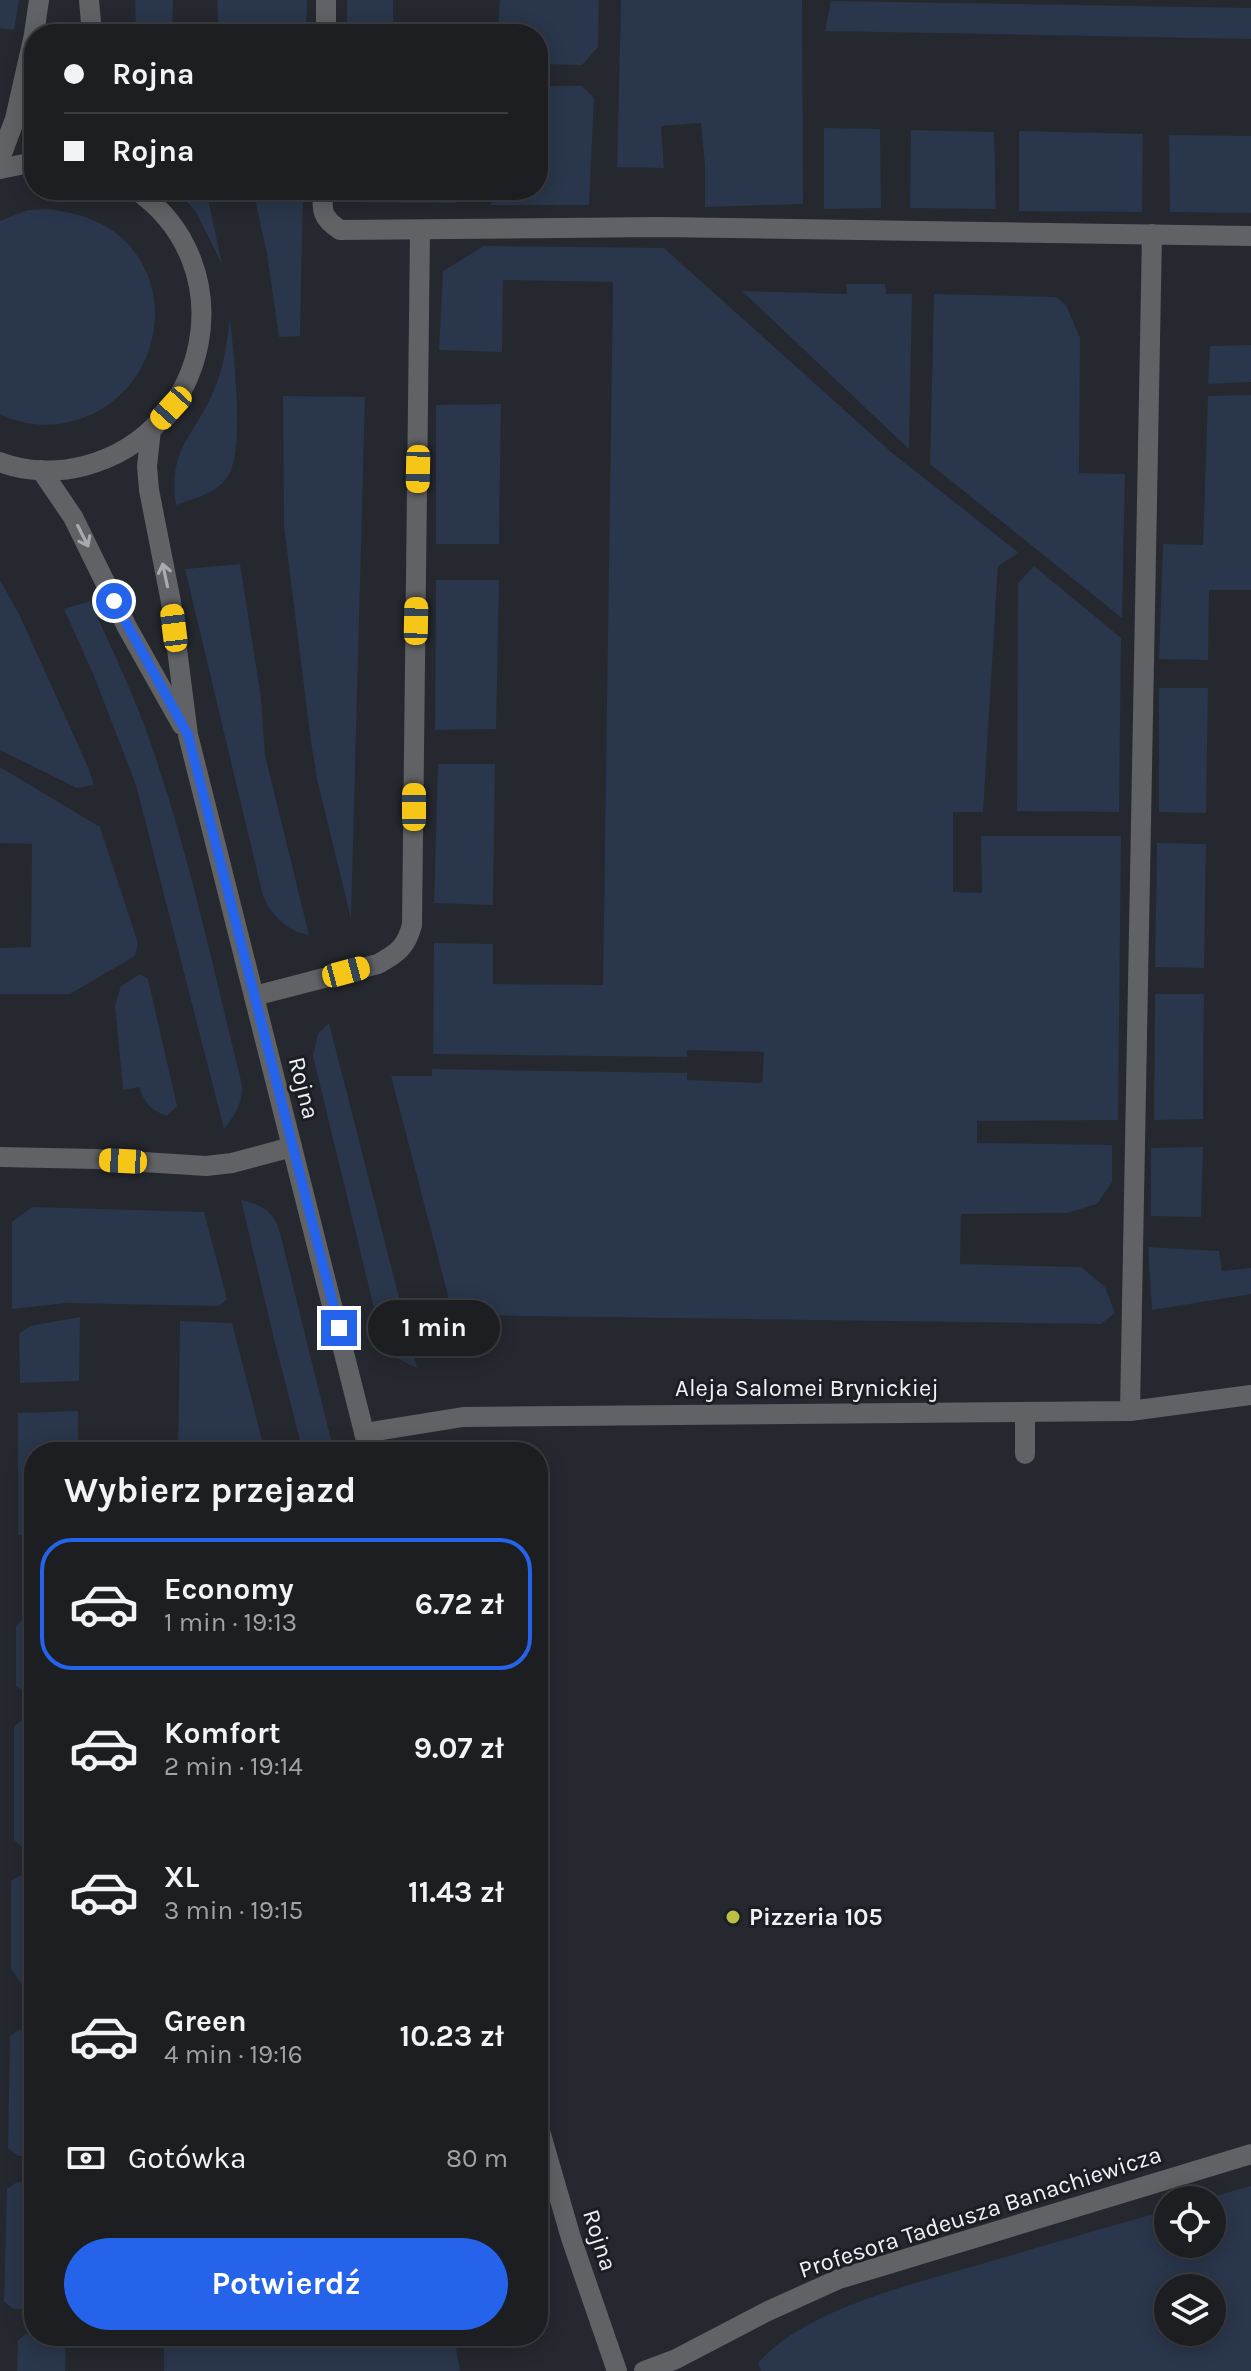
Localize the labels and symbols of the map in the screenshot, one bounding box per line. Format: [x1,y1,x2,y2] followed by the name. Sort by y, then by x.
[146,382,196,434] car
[406,445,430,493] car
[75,523,91,547] one-way arrow
[157,563,172,588] one-way arrow
[96,583,132,619] route start
[404,597,428,645] car
[159,603,189,653] car
[402,783,426,831] car
[320,954,372,990] car
[283,1054,325,1122] street label: Rojna
[98,1148,148,1174] car
[367,1300,499,1356] callout: 1 min
[321,1310,357,1346] route end
[675,1374,939,1402] street label: Aleja Salomei Brynickiej
[749,1903,882,1931] place label: Pizzeria 105
[724,1908,742,1926] marker: Pizzeria 105
[795,2140,1165,2284] street label: Profesora Tadeusza Banachiewicza
[577,2206,623,2274] street label: Rojna

